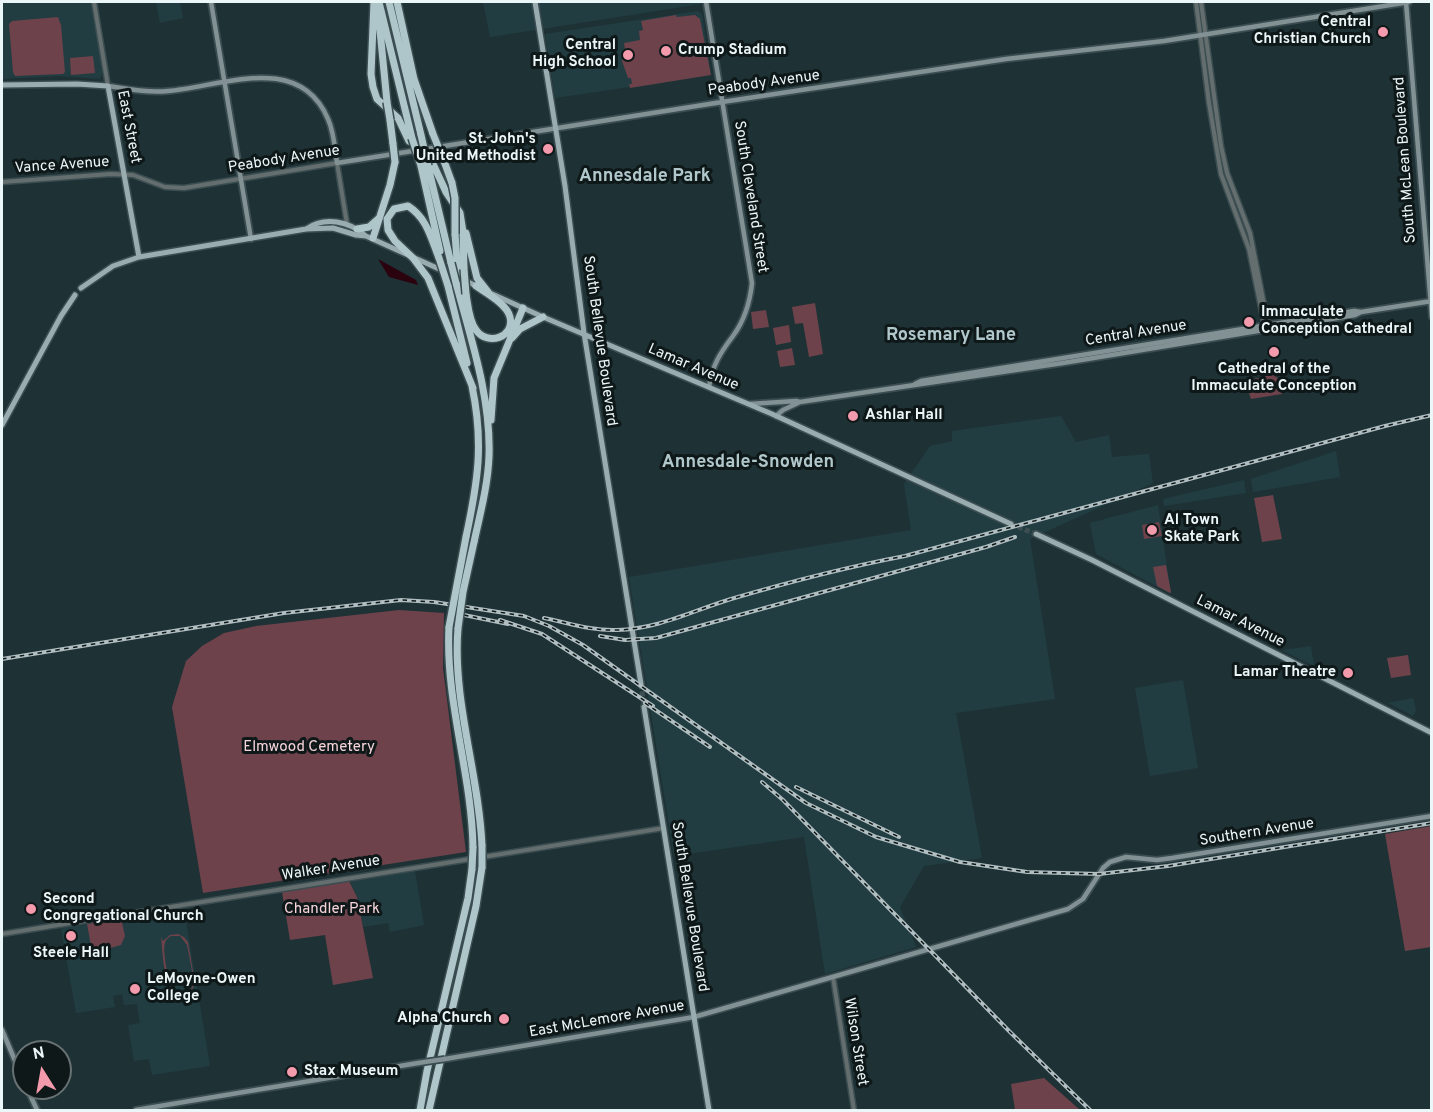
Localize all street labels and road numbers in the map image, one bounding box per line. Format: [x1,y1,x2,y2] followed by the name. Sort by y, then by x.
[707,67,821,101] street label: Peabody Avenue
[1391,76,1421,244] street label: South McLean Boulevard
[112,89,144,165] street label: East Street
[729,120,771,274] street label: South Cleveland Street
[227,142,341,178] street label: Peabody Avenue
[14,154,110,178] street label: Vance Avenue
[578,255,620,427] street label: South Bellevue Boulevard
[1084,317,1188,351] street label: Central Avenue
[645,341,741,395] street label: Lamar Avenue
[1193,592,1287,652] street label: Lamar Avenue
[1198,815,1316,851] street label: Southern Avenue
[667,821,711,993] street label: South Bellevue Boulevard
[281,852,381,886] street label: Walker Avenue
[528,997,686,1043] street label: East McLemore Avenue
[839,997,871,1087] street label: Wilson Street

